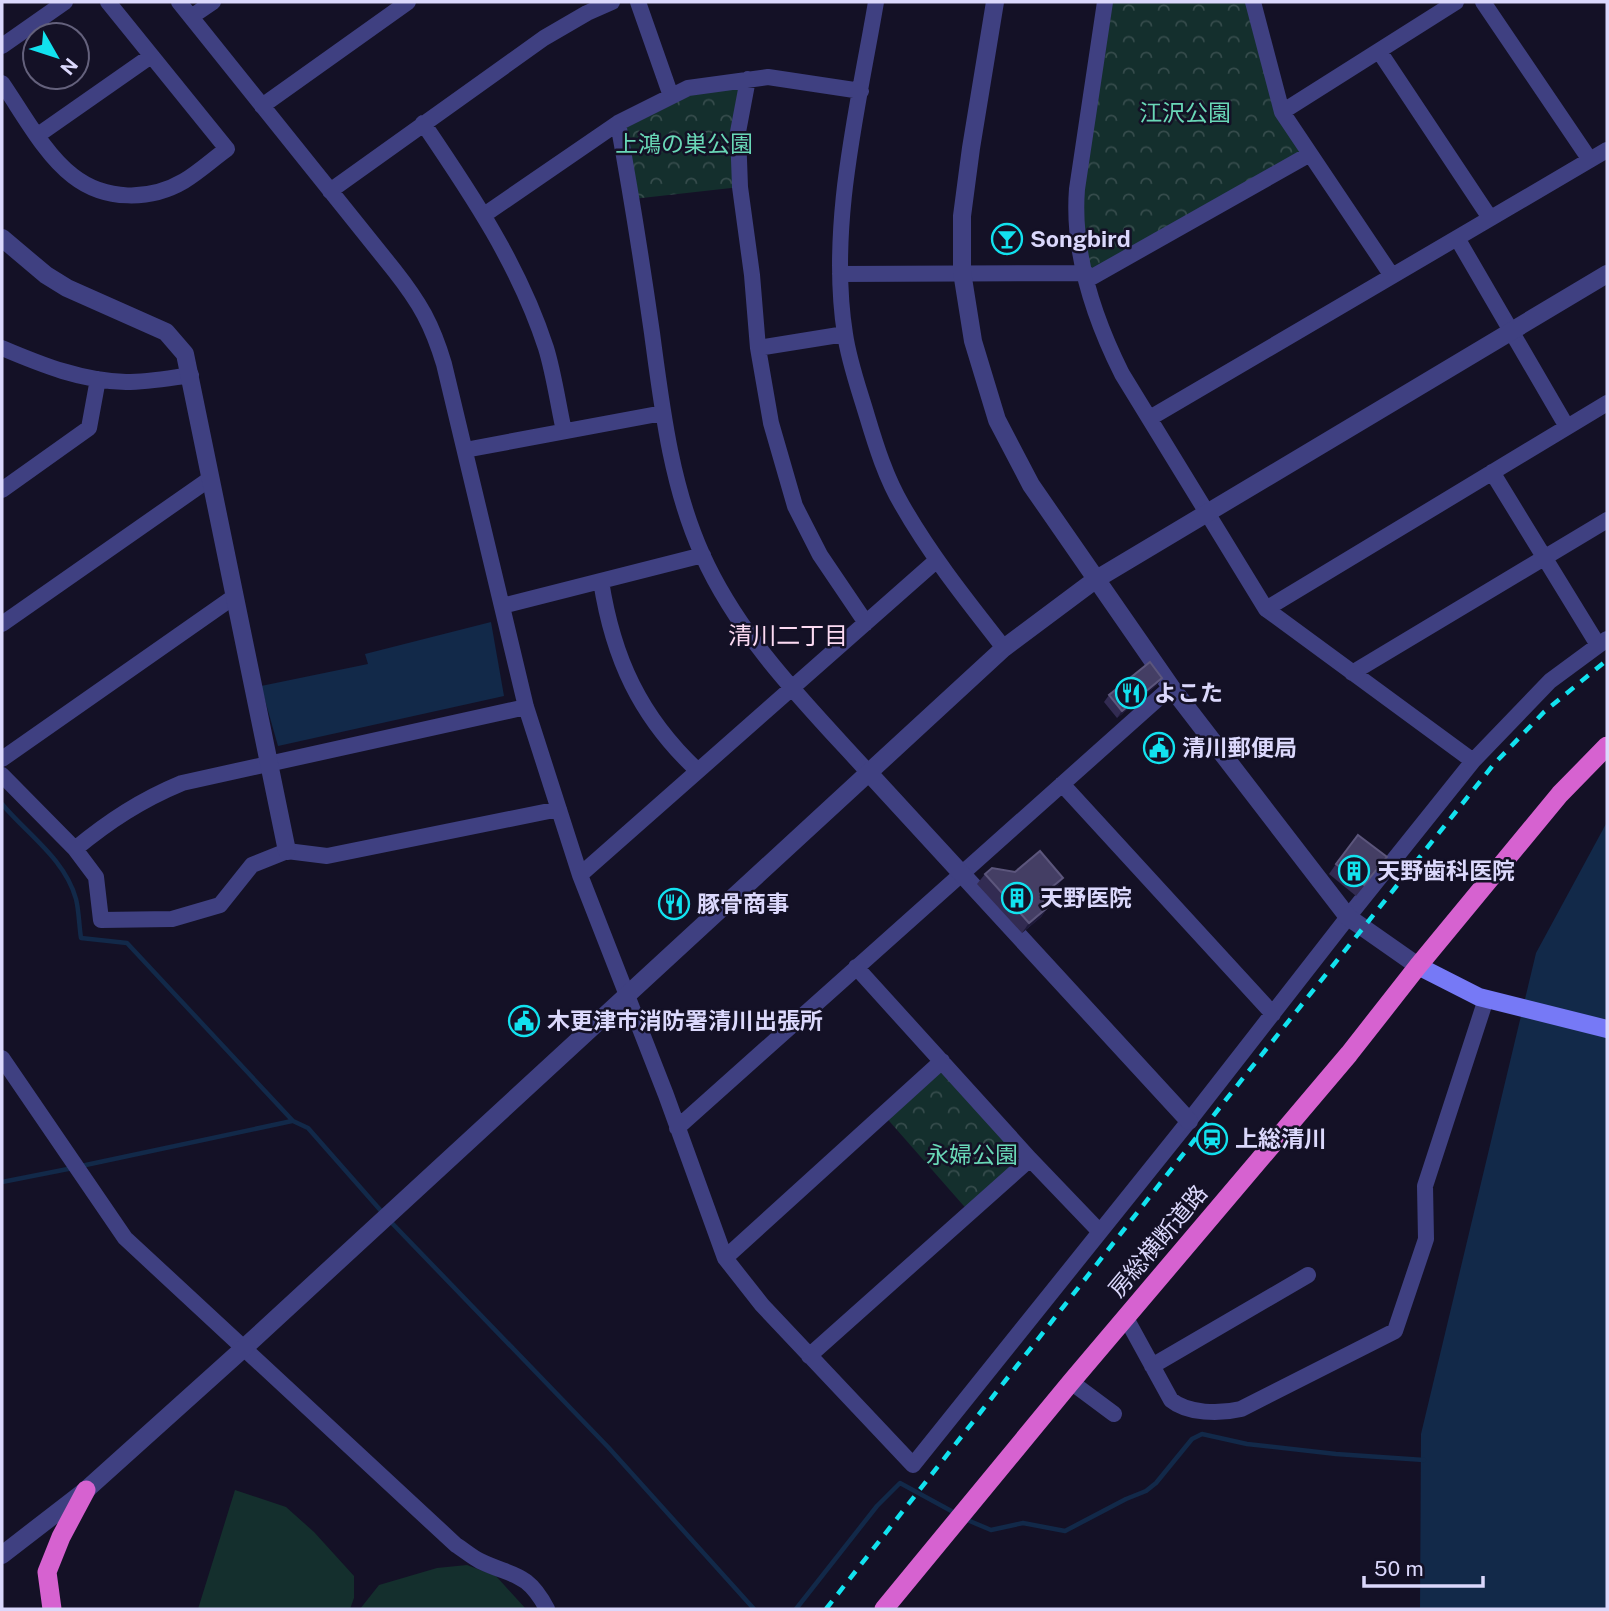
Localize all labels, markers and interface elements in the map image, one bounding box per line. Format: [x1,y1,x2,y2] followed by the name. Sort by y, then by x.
[21,21,91,91] north arrow
[56,54,82,79] text: N
[1139,99,1231,126] park label: 江沢公園
[615,130,753,157] park label: 上鴻の巣公園
[990,222,1024,256] bar icon: Songbird
[1030,225,1131,252] place label: Songbird
[728,621,848,649] district label: 清川二丁目
[1114,676,1148,710] restaurant icon: よこた
[1154,679,1223,706] place label: よこた
[1142,731,1176,765] public building icon: 清川郵便局
[1182,734,1297,761] place label: 清川郵便局
[1337,854,1371,888] building icon: 天野歯科医院
[1377,857,1515,884] place label: 天野歯科医院
[1000,881,1034,915] building icon: 天野医院
[1040,884,1132,911] place label: 天野医院
[657,887,691,921] restaurant icon: 豚骨商事
[697,890,789,917] place label: 豚骨商事
[507,1004,541,1038] public building icon: 木更津市消防署清川出張所
[547,1007,823,1034] place label: 木更津市消防署清川出張所
[1195,1122,1229,1156] station icon: 上総清川
[1235,1125,1327,1152] place label: 上総清川
[926,1141,1018,1168] park label: 永婦公園
[1103,1179,1212,1302] street label: 房総横断道路
[1364,1544,1483,1588] scale bar
[1374,1556,1424,1581] text: 50 m

